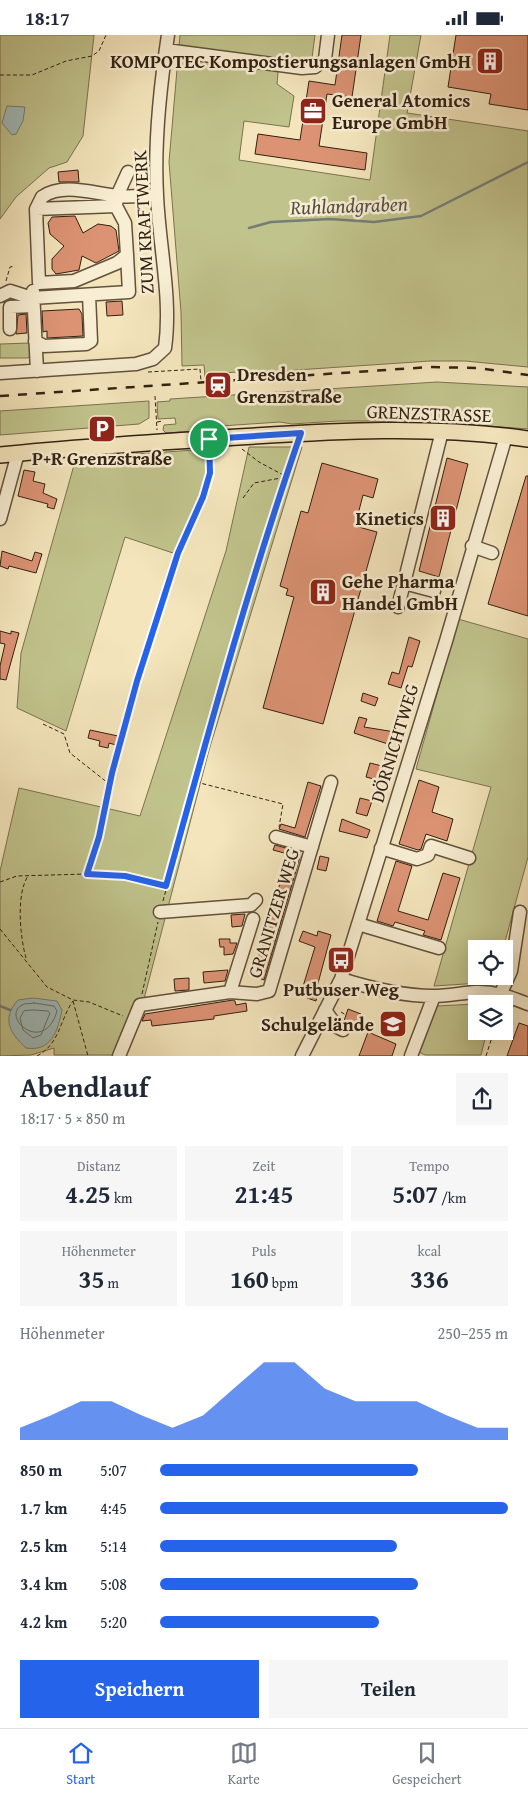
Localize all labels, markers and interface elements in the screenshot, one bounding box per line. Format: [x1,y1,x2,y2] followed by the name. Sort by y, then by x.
[25,4,70,32] text: 18:17
[475,46,505,76] building icon: KOMPOTEC Kompostierungsanlagen GmbH
[110,47,471,75] place label: KOMPOTEC Kompostierungsanlagen GmbH
[332,86,470,136] place label: General Atomics Europe GmbH
[298,96,328,126] office icon: General Atomics Europe GmbH
[125,149,161,295] street label: ZUM KRAFTWERK
[289,188,408,222] water label: Ruhlandgraben
[237,360,342,410] place label: Dresden Grenzstraße
[203,370,233,400] station icon: Dresden Grenzstraße
[366,397,492,429] street label: GRENZSTRASSE
[87,414,117,444] parking icon: P+R Grenzstraße
[188,418,230,460] pin
[195,425,223,453] icon: arrive
[32,444,172,472] place label: P+R Grenzstraße
[428,503,458,533] building icon: Kinetics
[356,504,424,532] place label: Kinetics
[342,567,458,617] place label: Gehe Pharma Handel GmbH
[308,577,338,607] building icon: Gehe Pharma Handel GmbH
[363,680,425,806] street label: DÖRNICHTWEG
[240,845,306,981] street label: GRANITZER WEG
[468,940,513,1040] map controls
[468,940,513,985] button: locate
[326,945,356,975] bus stop icon: Putbuser Weg
[283,975,400,1003] place label: Putbuser Weg
[468,995,513,1040] button: layers
[378,1009,408,1039] school or university icon: Schulgelände
[261,1010,374,1038] place label: Schulgelände
[20,1066,148,1107] text: Abendlauf
[456,1073,508,1125] button: share
[20,1106,125,1130] text: 18:17 · 5 × 850 m
[77,1156,120,1176] text: Distanz
[253,1156,275,1176] text: Zeit
[409,1156,449,1176] text: Tempo
[65,1176,111,1212] text: 4.25
[235,1176,293,1212] text: 21:45
[392,1176,438,1212] text: 5:07
[111,1188,132,1208] text: km
[438,1188,466,1208] text: /km
[62,1241,136,1261] text: Höhenmeter
[252,1241,276,1261] text: Puls
[417,1241,441,1261] text: kcal
[78,1261,104,1297] text: 35
[230,1261,269,1297] text: 160
[410,1261,449,1297] text: 336
[104,1273,119,1293] text: m
[269,1273,298,1293] text: bpm
[20,1321,105,1345] text: Höhenmeter
[438,1321,508,1345] text: 250–255 m
[20,1458,62,1482] text: 850 m
[100,1458,127,1482] text: 5:07
[20,1496,67,1520] text: 1.7 km
[100,1496,127,1520] text: 4:45
[20,1534,67,1558] text: 2.5 km
[100,1534,127,1558] text: 5:14
[20,1572,67,1596] text: 3.4 km
[100,1572,127,1596] text: 5:08
[20,1610,67,1634] text: 4.2 km
[100,1610,127,1634] text: 5:20
[20,1660,259,1718] button: Speichern
[269,1660,508,1718] button: Teilen
[66,1739,95,1789] tab: Start
[228,1739,260,1789] tab: Karte
[392,1739,462,1789] tab: Gespeichert

